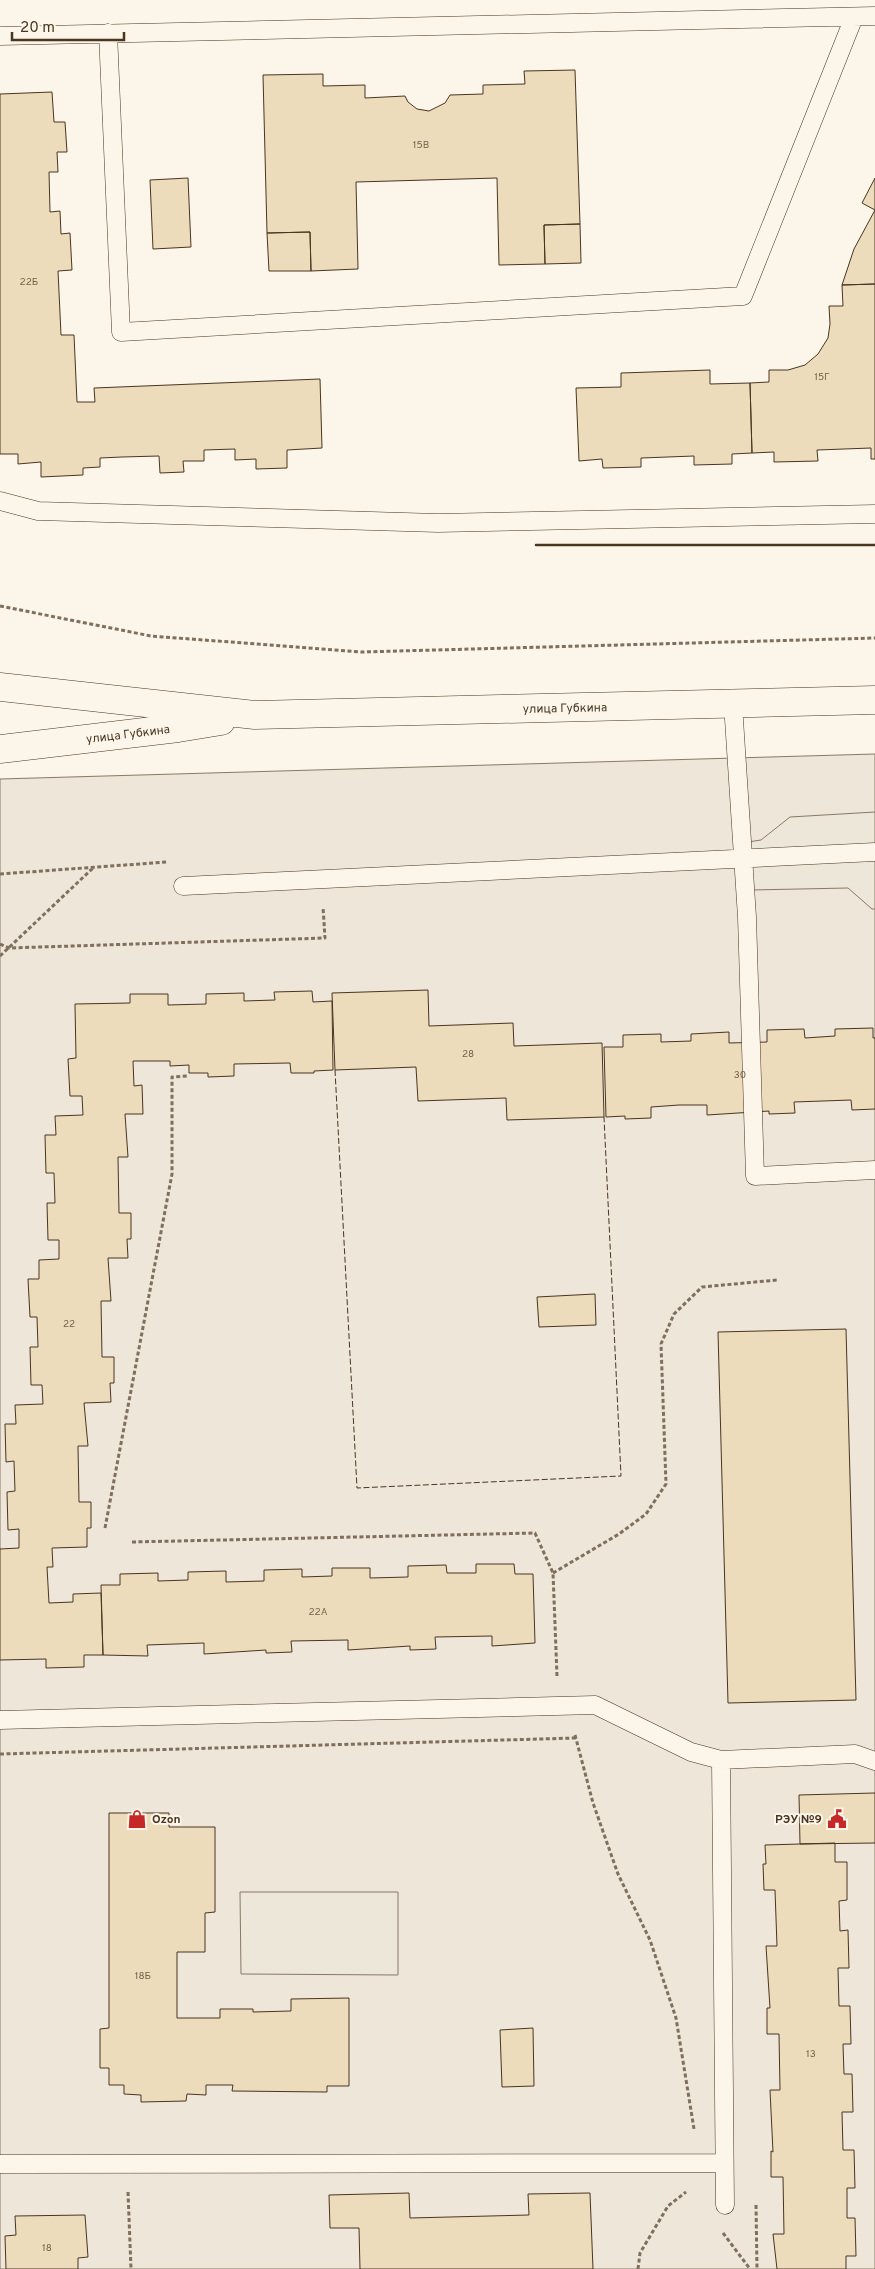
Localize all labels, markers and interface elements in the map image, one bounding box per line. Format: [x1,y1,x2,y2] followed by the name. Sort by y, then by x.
[12,10,125,42] scale bar
[20,19,55,38] text: 20 m
[413,139,429,152] house number: 15В
[20,276,38,289] house number: 22Б
[814,371,830,384] house number: 15Г
[523,700,607,718] street label: улица Губкина
[85,722,171,748] street label: улица Губкина
[462,1048,474,1061] house number: 28
[734,1069,746,1082] house number: 30
[63,1318,75,1331] house number: 22
[308,1606,328,1619] house number: 22А
[126,1808,148,1830] shop icon: Ozon
[826,1808,848,1830] public building icon: РЭУ №9
[152,1812,181,1828] place label: Ozon
[775,1812,822,1828] place label: РЭУ №9
[135,1970,151,1983] house number: 18Б
[806,2048,816,2061] house number: 13
[42,2242,52,2255] house number: 18

